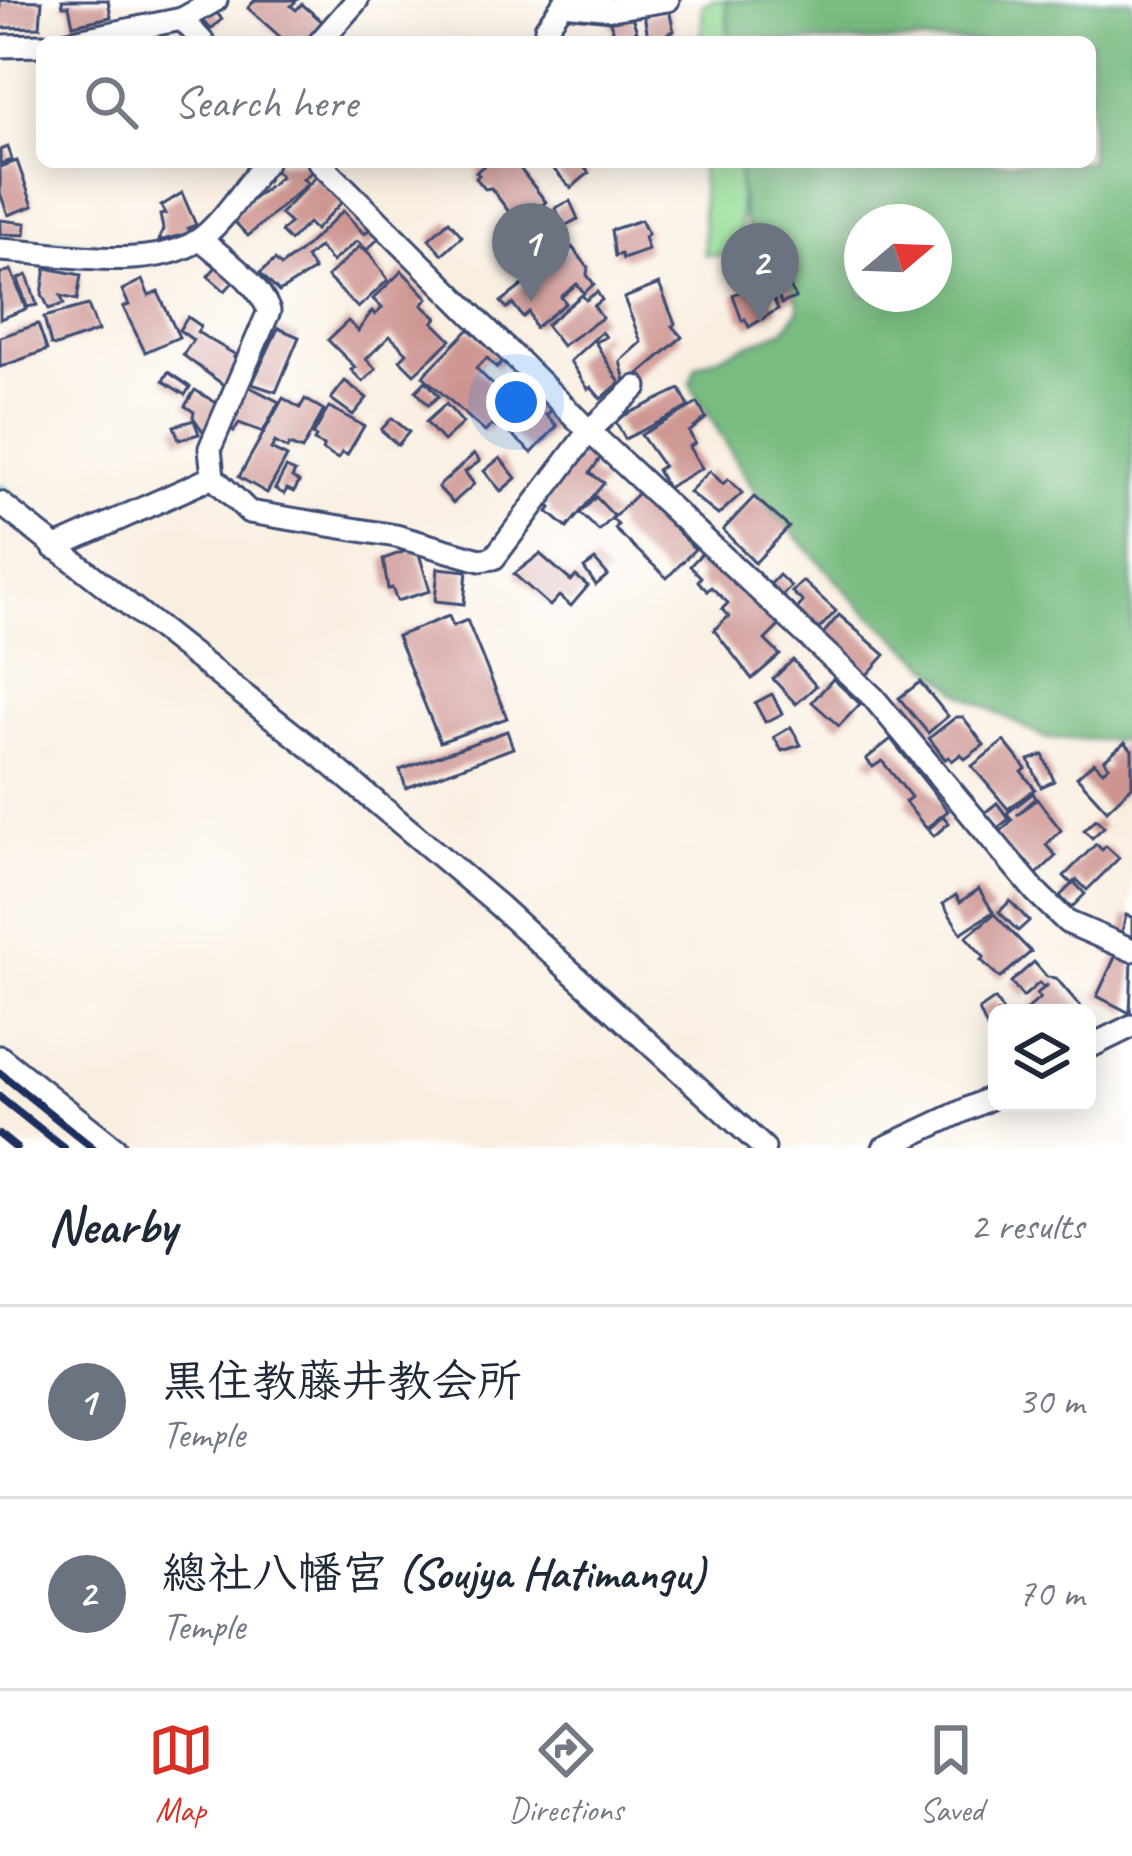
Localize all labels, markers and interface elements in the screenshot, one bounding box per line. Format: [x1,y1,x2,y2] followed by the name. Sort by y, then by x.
[36,36,1096,168] search box
[78,69,144,135] icon: search
[174,74,357,131] text: Search here
[492,203,570,302] pin: 1
[844,204,952,312] north arrow
[721,223,799,322] pin: 2
[486,372,546,432] your location
[988,1004,1096,1112] map controls
[988,1004,1096,1112] button: layers
[48,1194,176,1258] text: Nearby
[970,1202,1084,1251] text: 2 results
[162,1353,522,1410] text: 黒住教藤井教会所
[78,1377,96,1426] text: 1
[1018,1377,1084,1426] text: 30 m
[162,1410,245,1459] text: Temple
[162,1545,705,1602] text: 總社八幡宮 (Soujya Hatimangu)
[78,1569,96,1618] text: 2
[1018,1569,1084,1618] text: 70 m
[162,1602,245,1651] text: Temple
[148,1717,214,1831] tab: Map
[509,1717,623,1831] tab: Directions
[918,1717,984,1831] tab: Saved

